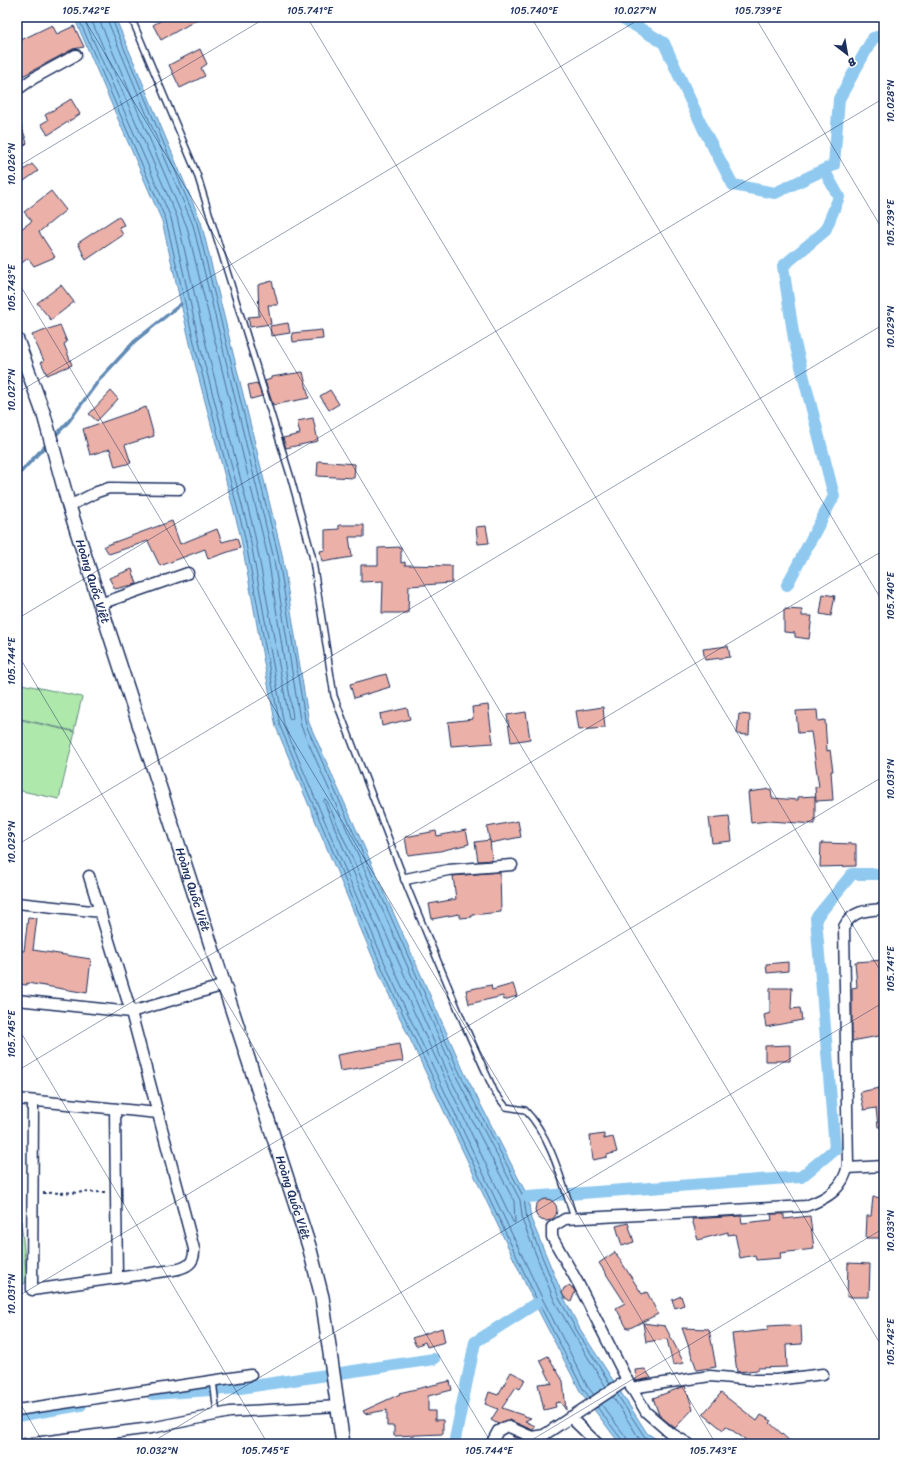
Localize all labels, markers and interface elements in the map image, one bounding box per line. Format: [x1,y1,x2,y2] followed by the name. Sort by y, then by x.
[62,2,111,20] text: 105.742°E
[287,2,334,20] text: 105.741°E
[510,2,559,20] text: 105.740°E
[614,2,656,20] text: 10.027°N
[735,2,783,20] text: 105.739°E
[827,34,867,74] north arrow
[844,52,860,72] text: B
[882,79,900,122] text: 10.028°N
[3,143,21,185] text: 10.026°N
[882,198,900,246] text: 105.739°E
[3,263,21,312] text: 105.743°E
[882,305,900,349] text: 10.029°N
[3,369,21,411] text: 10.027°N
[69,536,117,626] street label: Hoàng Quốc Việt
[882,571,900,620] text: 105.740°E
[3,636,21,685] text: 105.744°E
[882,758,900,799] text: 10.031°N
[3,820,21,864] text: 10.029°N
[169,844,217,934] street label: Hoàng Quốc Việt
[882,945,900,992] text: 105.741°E
[3,1009,21,1058] text: 105.745°E
[269,1152,317,1243] street label: Hoàng Quốc Việt
[882,1210,900,1252] text: 10.033°N
[3,1273,21,1314] text: 10.031°N
[882,1317,900,1366] text: 105.742°E
[136,1442,178,1460] text: 10.032°N
[241,1442,290,1460] text: 105.745°E
[465,1442,514,1460] text: 105.744°E
[689,1442,738,1460] text: 105.743°E

